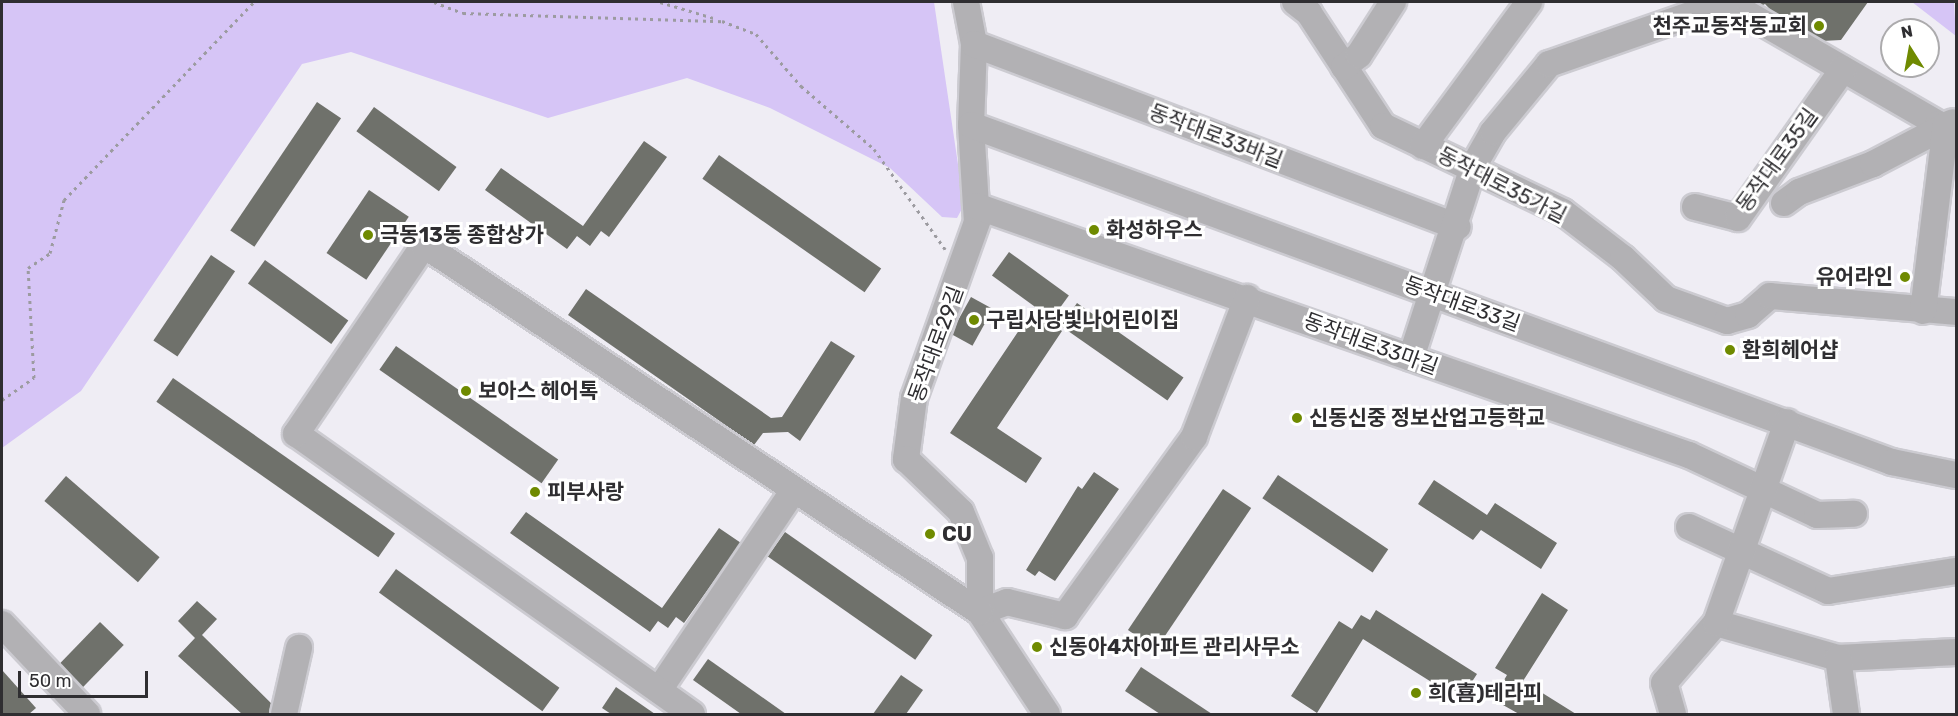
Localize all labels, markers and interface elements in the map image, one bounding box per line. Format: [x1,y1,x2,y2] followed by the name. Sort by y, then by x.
[1652,13,1807,39] place label: 천주교동작동교회
[1880,18,1940,78] north arrow
[1812,19,1826,33] marker: 천주교동작동교회
[1899,21,1914,42] text: N
[1146,99,1286,173] street label: 동작대로33바길
[1731,103,1823,217] street label: 동작대로35길
[1433,142,1571,228] street label: 동작대로35가길
[1106,217,1203,243] place label: 화성하우스
[380,222,544,248] place label: 극동13동 종합상가
[1087,223,1101,237] marker: 화성하우스
[361,228,375,242] marker: 극동13동 종합상가
[1816,264,1893,290] place label: 유어라인
[1898,270,1912,284] marker: 유어라인
[1400,271,1524,337] street label: 동작대로33길
[903,283,969,405] street label: 동작대로29길
[986,307,1179,333] place label: 구립사당빛나어린이집
[1300,308,1442,380] street label: 동작대로33마길
[967,313,981,327] marker: 구립사당빛나어린이집
[1742,337,1839,363] place label: 환희헤어샵
[1723,343,1737,357] marker: 환희헤어샵
[478,378,598,404] place label: 보아스 헤어톡
[459,384,473,398] marker: 보아스 헤어톡
[1309,405,1545,431] place label: 신동신중 정보산업고등학교
[1290,411,1304,425] marker: 신동신중 정보산업고등학교
[547,479,624,505] place label: 피부사랑
[528,485,542,499] marker: 피부사랑
[942,521,972,547] place label: CU
[923,527,937,541] marker: CU
[1049,634,1300,660] place label: 신동아4차아파트 관리사무소
[1030,640,1044,654] marker: 신동아4차아파트 관리사무소
[21,659,152,697] scale bar
[29,670,72,692] text: 50 m
[1428,680,1542,706] place label: 희(喜)테라피
[1409,686,1423,700] marker: 희(喜)테라피

